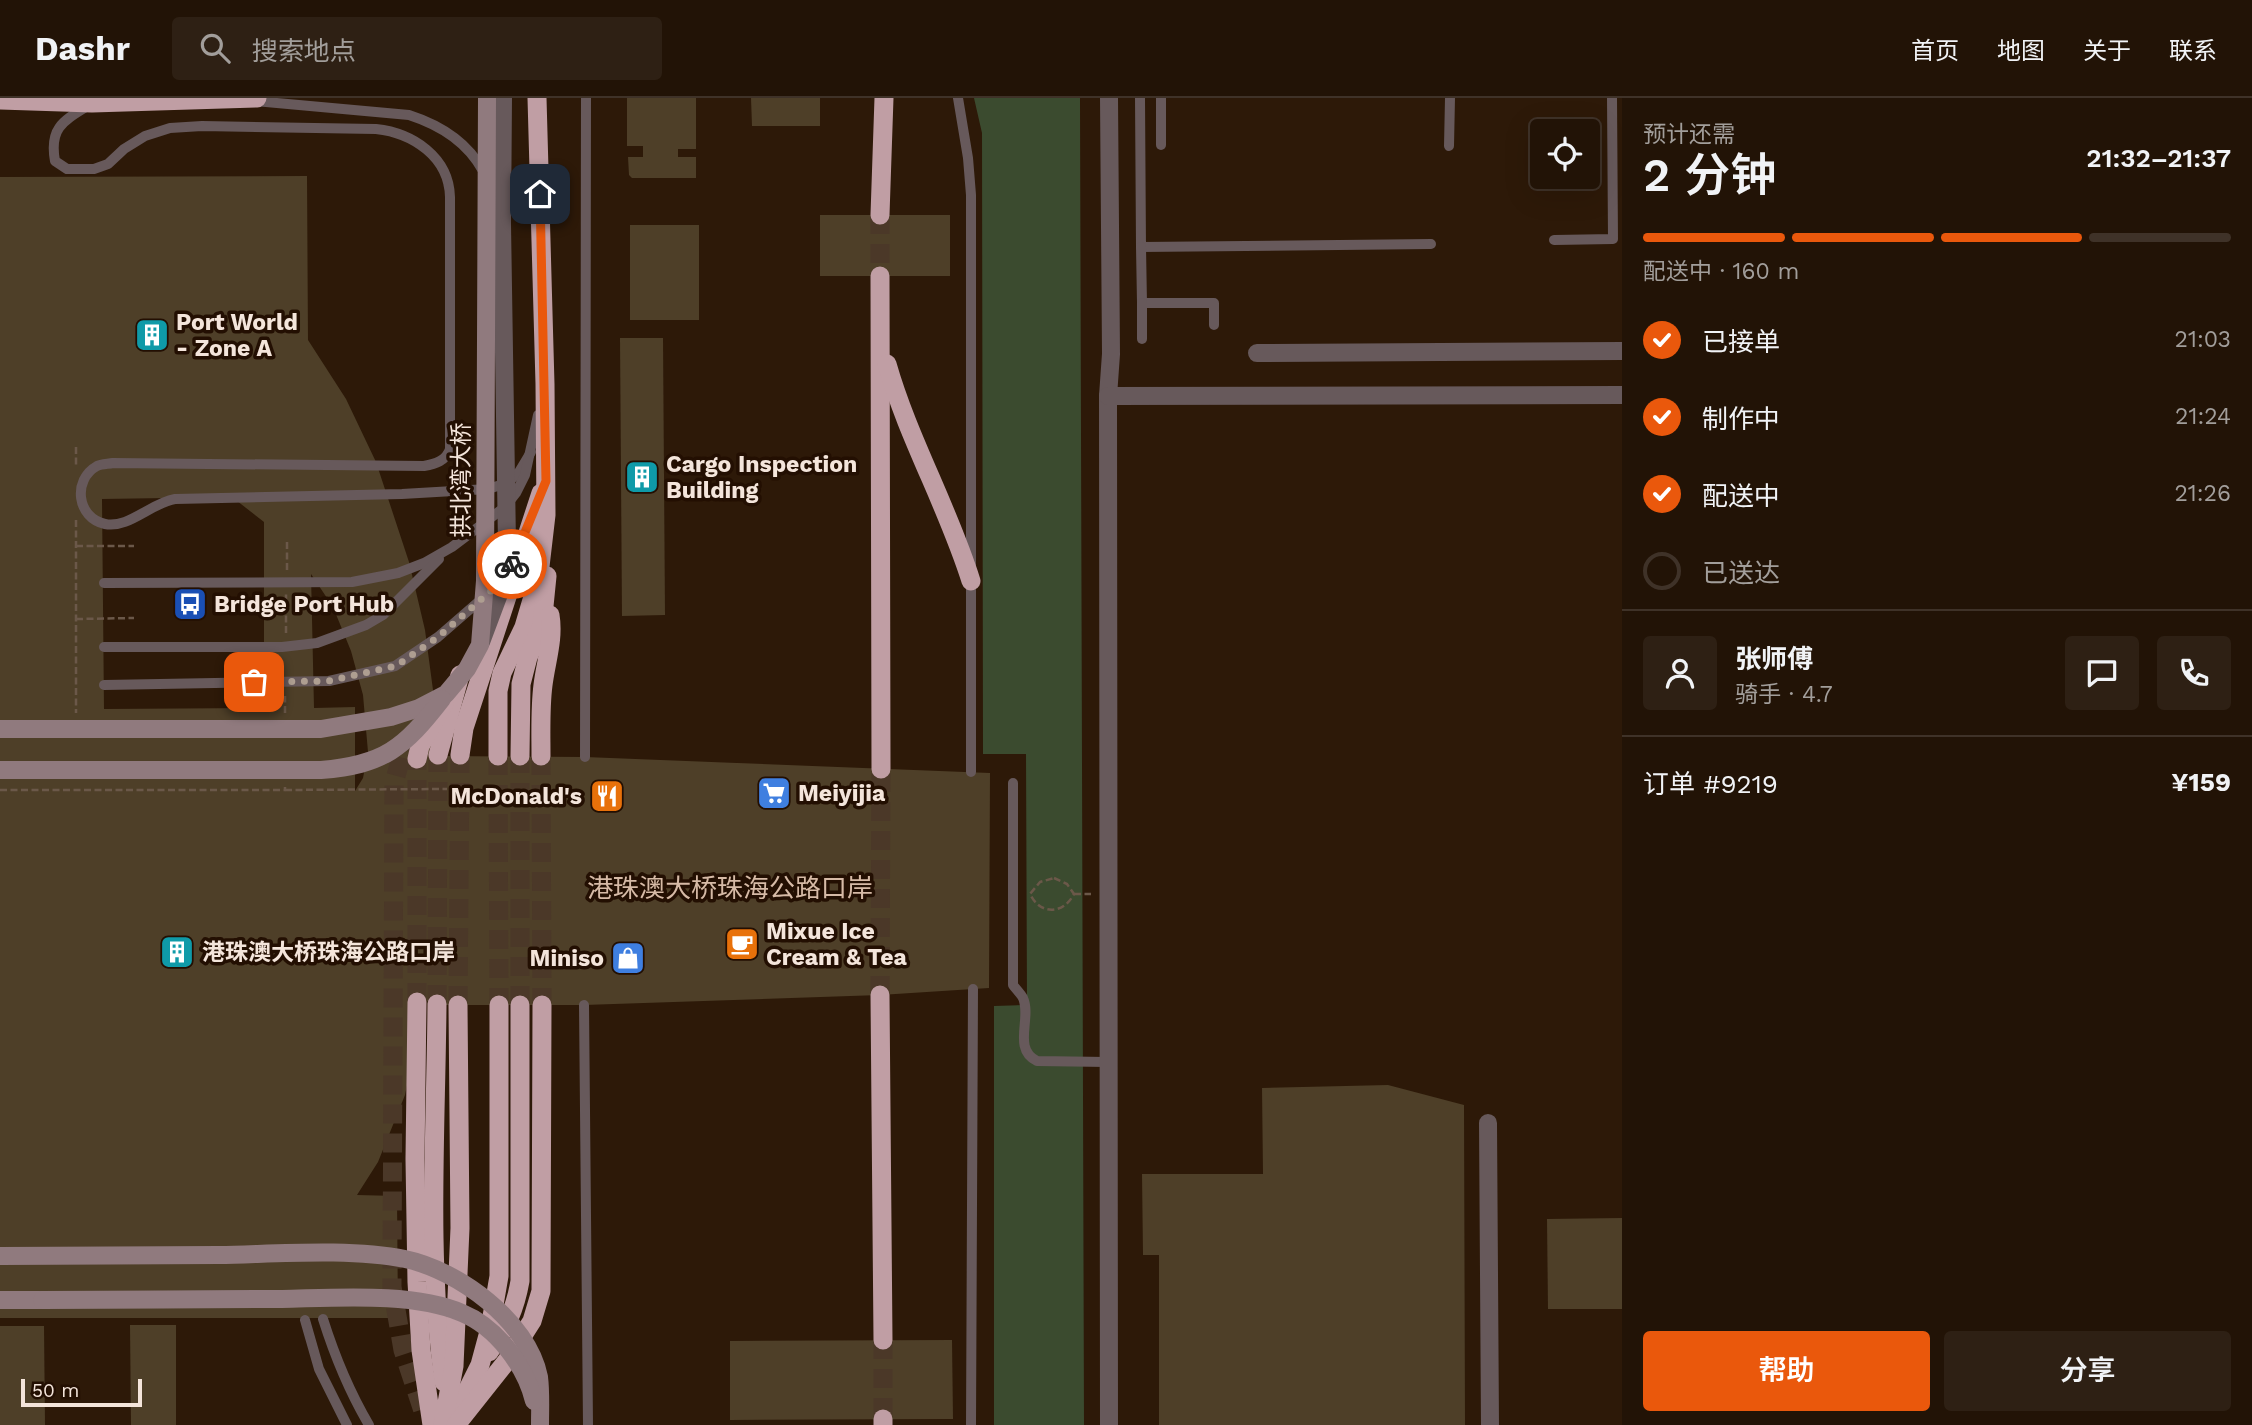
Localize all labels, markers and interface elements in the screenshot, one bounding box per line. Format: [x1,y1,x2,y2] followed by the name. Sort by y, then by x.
[172,17,662,80] search box
[35,29,130,68] text: Dashr
[196,29,234,67] icon: search
[252,36,356,66] text: 搜索地点
[1911,37,1959,65] text: 首页
[1997,37,2045,65] text: 地图
[2083,37,2131,65] text: 关于
[2169,37,2217,65] text: 联系
[1530,119,1600,189] map controls
[1530,119,1600,189] button: locate
[1643,121,1735,148] text: 预计还需
[2086,143,2231,173] text: 21:32–21:37
[1643,148,1776,202] text: 2 分钟
[510,164,570,224] pin
[521,175,559,213] icon: home
[1643,258,1799,285] text: 配送中 · 160 m
[176,309,298,362] place label: Port World - Zone A
[133,316,171,354] building icon: Port World - Zone A
[1643,321,1681,359] icon: check
[2175,326,2231,353] text: 21:03
[1702,327,1780,357] text: 已接单
[1643,398,1681,436] icon: check
[2175,403,2231,430] text: 21:24
[1702,404,1780,434] text: 制作中
[448,423,475,538] street label: 拱北湾大桥
[666,451,857,504] place label: Cargo Inspection Building
[623,458,661,496] building icon: Cargo Inspection Building
[1643,475,1681,513] icon: check
[2174,480,2231,507] text: 21:26
[1702,481,1780,511] text: 配送中
[477,529,547,599] courier
[493,545,531,583] icon: bike
[1702,558,1780,588] text: 已送达
[171,585,209,623] bus stop icon: Bridge Port Hub
[214,591,394,618] place label: Bridge Port Hub
[1643,636,1717,710] button: person
[2065,636,2139,710] button: chat
[2157,636,2231,710] button: phone
[1735,644,1813,674] text: 张师傅
[224,652,284,712] pin
[235,663,273,701] icon: bag
[1735,681,1833,708] text: 骑手 · 4.7
[2171,767,2231,797] text: ¥159
[1643,769,1778,799] text: 订单 #9219
[755,774,793,812] supermarket icon: Meiyijia
[588,777,626,815] restaurant icon: McDonald's
[798,780,886,807] place label: Meiyijia
[450,783,582,810] place label: McDonald's
[587,873,873,903] district label: 港珠澳大桥珠海公路口岸
[766,918,908,971] place label: Mixue Ice Cream & Tea
[723,925,761,963] cafe icon: Mixue Ice Cream & Tea
[158,933,196,971] building icon: 港珠澳大桥珠海公路口岸
[202,939,455,966] place label: 港珠澳大桥珠海公路口岸
[609,939,647,977] shop icon: Miniso
[529,945,604,972] place label: Miniso
[1643,1331,1930,1411] button: 帮助
[1944,1331,2231,1411] button: 分享
[21,1376,142,1408] scale bar
[32,1379,79,1402] text: 50 m

